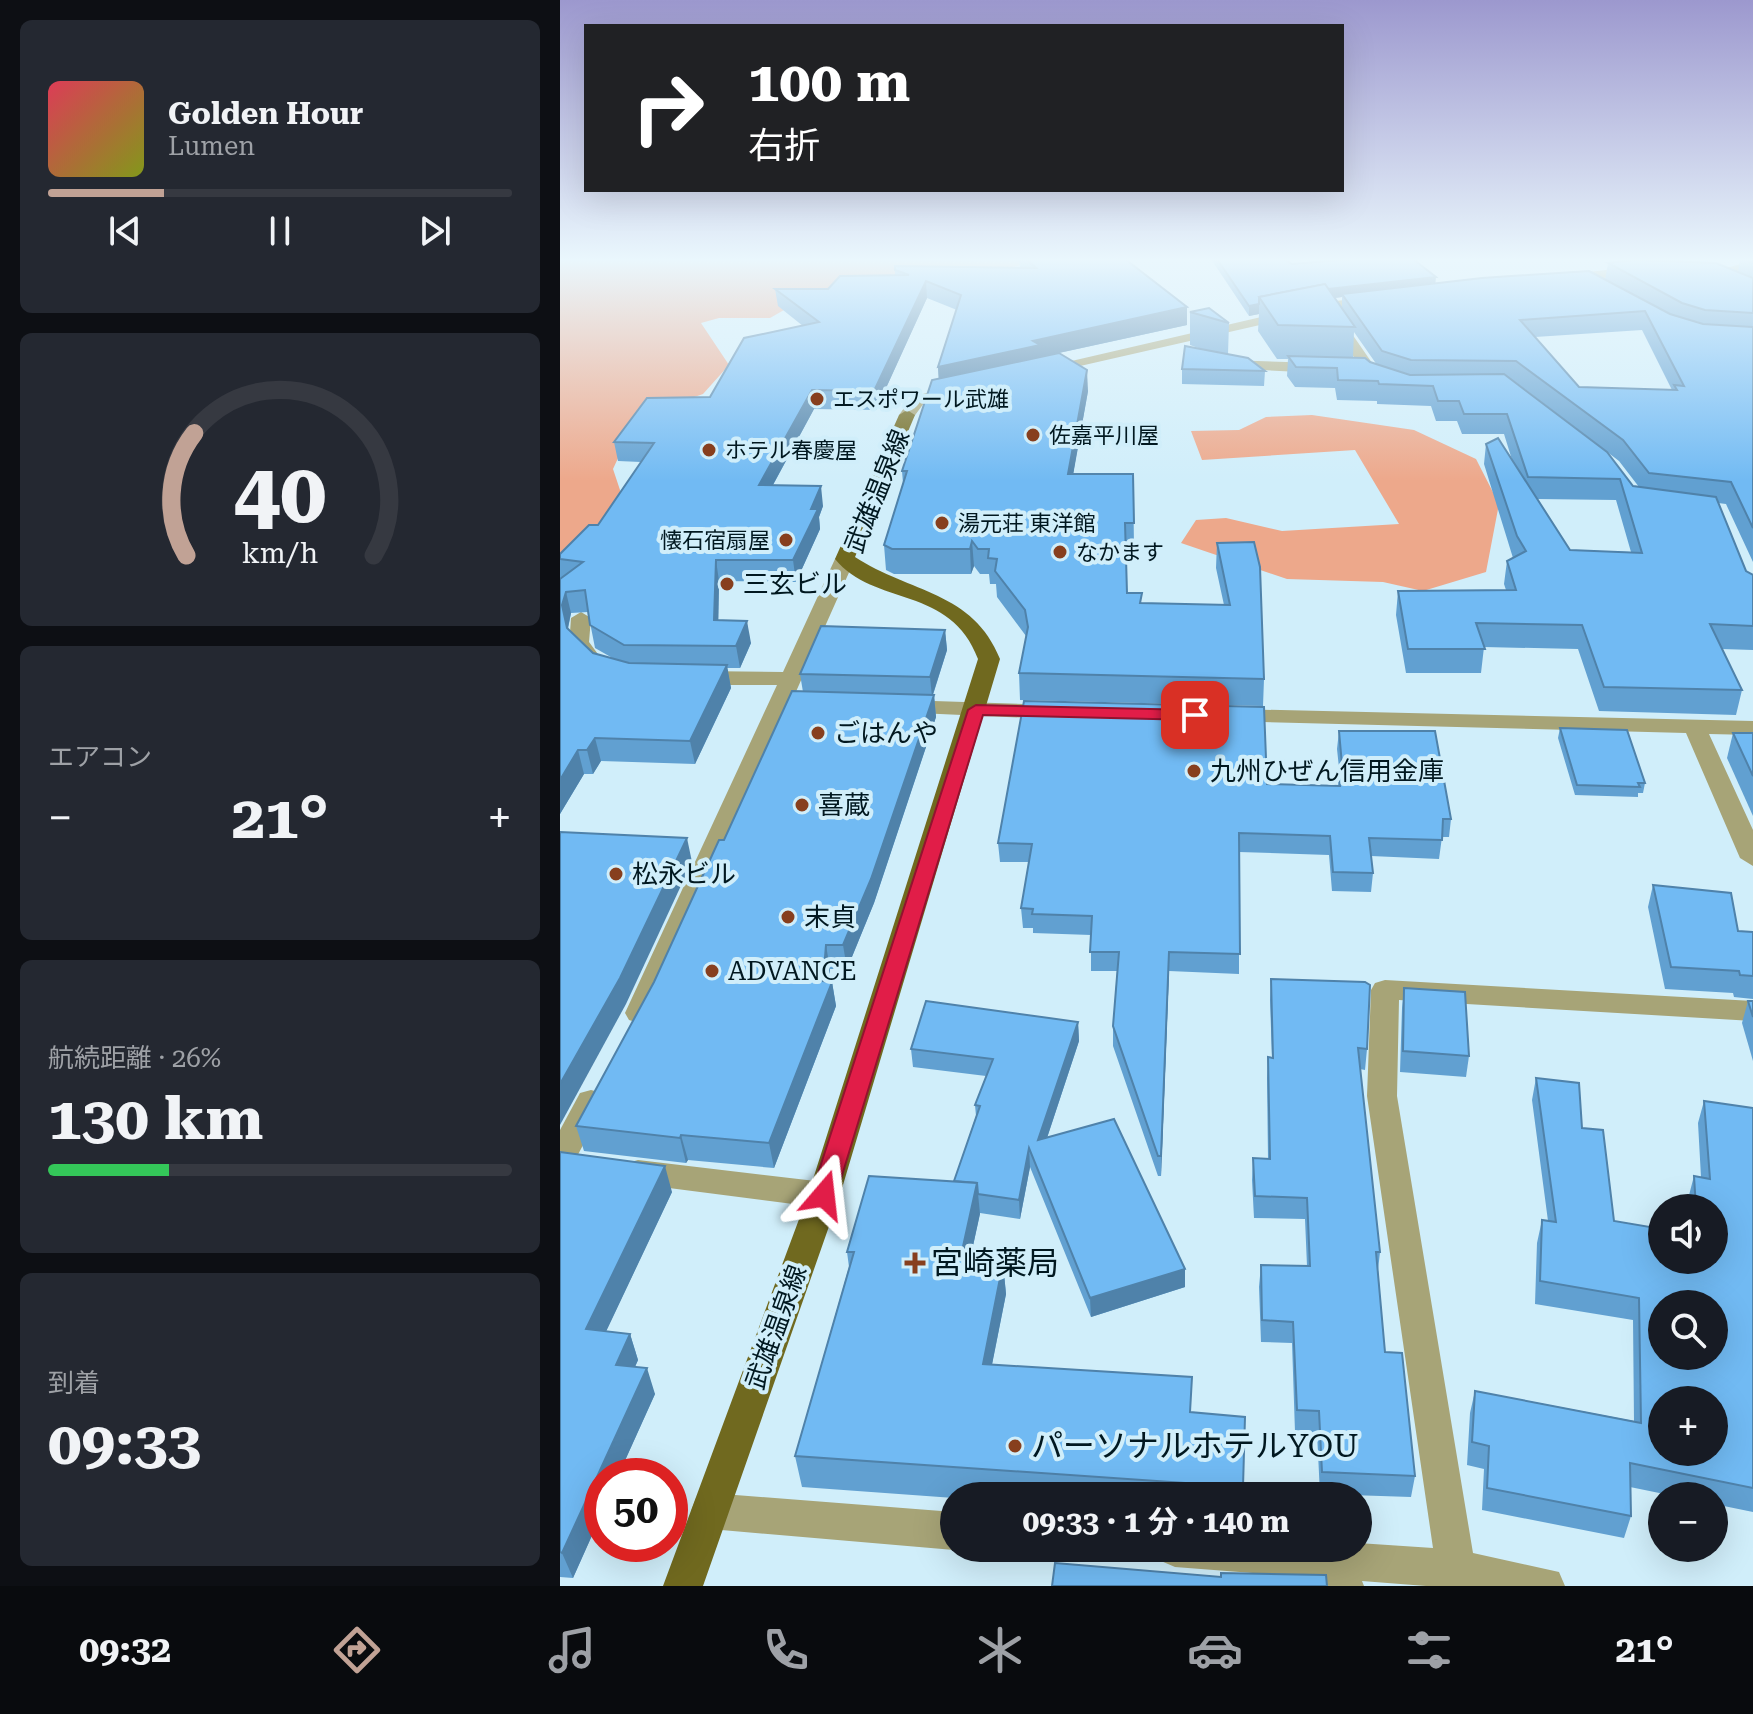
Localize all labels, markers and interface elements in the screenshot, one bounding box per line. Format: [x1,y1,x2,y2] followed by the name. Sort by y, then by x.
[748,49,910,115] text: 100 m
[616,56,720,160] icon: right
[168,96,363,131] text: Golden Hour
[748,125,820,167] text: 右折
[168,131,255,161] text: Lumen
[103,209,147,253] icon: previous
[258,209,302,253] icon: pause
[413,209,457,253] icon: next
[833,387,1009,412] place label: エスポワール武雄
[808,390,826,408] marker: エスポワール武雄
[1049,423,1159,448] place label: 佐嘉平川屋
[839,425,915,557] street label: 武雄温泉線
[1024,426,1042,444] marker: 佐嘉平川屋
[725,438,857,463] place label: ホテル春慶屋
[700,441,718,459] marker: ホテル春慶屋
[233,444,327,541] text: 40
[958,511,1096,536] place label: 湯元荘 東洋館
[933,514,951,532] marker: 湯元荘 東洋館
[660,528,770,553] place label: 懐石宿扇屋
[777,531,795,549] marker: 懐石宿扇屋
[242,536,318,570] text: km/h
[1076,540,1164,565] place label: なかます
[1051,543,1069,561] marker: なかます
[743,569,847,599] place label: 三玄ビル
[718,575,736,593] marker: 三玄ビル
[1161,681,1229,749] pin
[1173,693,1217,737] icon: arrive
[834,718,938,748] place label: ごはんや
[809,724,827,742] marker: ごはんや
[48,742,152,772] text: エアコン
[1210,756,1444,786] place label: 九州ひぜん信用金庫
[1185,762,1203,780] marker: 九州ひぜん信用金庫
[231,782,329,853] text: 21°
[818,790,870,820] place label: 喜蔵
[48,792,73,844] text: −
[487,792,512,844] text: +
[793,796,811,814] marker: 喜蔵
[632,859,736,889] place label: 松永ビル
[607,865,625,883] marker: 松永ビル
[804,902,856,932] place label: 末貞
[779,908,797,926] marker: 末貞
[728,956,857,986] place label: ADVANCE
[703,962,721,980] marker: ADVANCE
[48,1043,221,1073] text: 航続距離 · 26%
[48,1083,263,1154] text: 130 km
[782,1153,866,1237] position arrow
[1648,1194,1728,1562] map controls
[1648,1194,1728,1274] button: sound
[931,1244,1059,1282] place label: 宮崎薬局
[906,1254,924,1272] marker: 宮崎薬局
[740,1261,812,1393] street label: 武雄温泉線
[1648,1290,1728,1370] button: search
[48,1368,100,1398] text: 到着
[1648,1386,1728,1466] button: +
[48,1408,201,1479] text: 09:33
[1031,1427,1359,1465] place label: パーソナルホテルYOU
[1006,1437,1024,1455] marker: パーソナルホテルYOU
[584,1458,688,1562] speed limit sign: 50
[1648,1482,1728,1562] button: −
[1023,1504,1289,1539] text: 09:33 · 1 分 · 140 m
[329,1622,385,1678] icon: directions
[544,1622,600,1678] icon: music
[758,1622,814,1678] icon: phone
[972,1622,1028,1678] icon: climate
[1187,1622,1243,1678] icon: car
[1401,1622,1457,1678] icon: filters
[79,1629,171,1671] text: 09:32
[1616,1629,1674,1671] text: 21°

